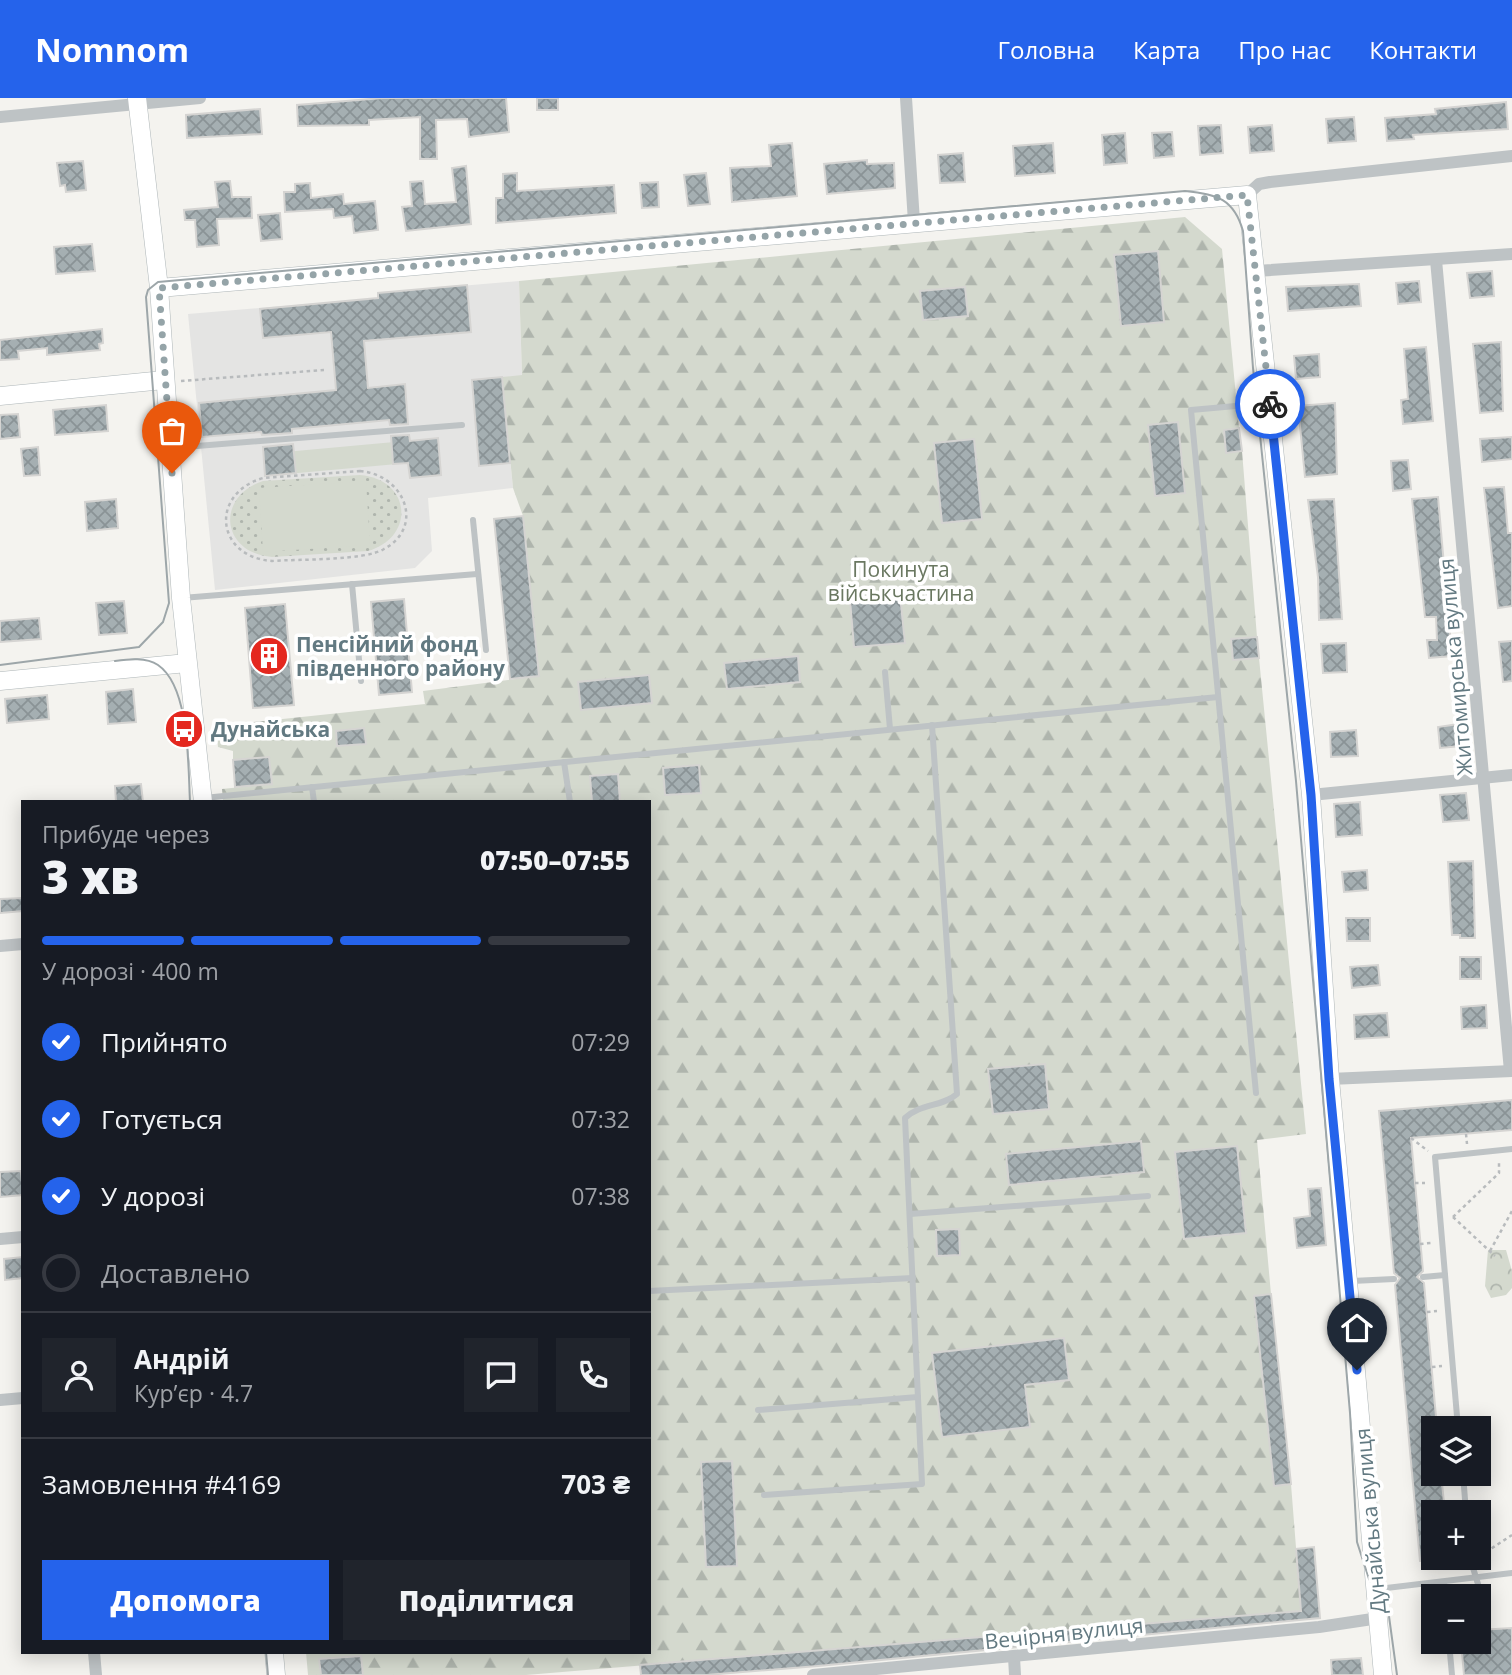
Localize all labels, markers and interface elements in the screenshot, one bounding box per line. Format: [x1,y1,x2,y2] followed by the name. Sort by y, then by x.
[35,27,189,72] text: Nomnom
[998,33,1095,66] text: Головна
[1133,33,1200,66] text: Карта
[1238,33,1331,66] text: Про нас
[1369,33,1477,66] text: Контакти
[1235,369,1305,439] courier
[1251,385,1289,423] icon: bike
[142,401,202,473] pin
[153,412,191,450] icon: bag
[828,555,974,607] park label: Покинута військчастина
[1432,557,1478,777] street label: Житомирська вулиця
[296,630,505,682] place label: Пенсійний фонд південного району
[248,635,290,677] building icon: Пенсійний фонд південного району
[163,708,205,750] bus stop icon: Дунайська
[211,715,330,743] place label: Дунайська
[42,818,210,850] text: Прибуде через
[480,842,630,878] text: 07:50–07:55
[42,845,139,907] text: 3 хв
[42,955,219,987] text: У дорозі · 400 m
[42,1023,80,1061] icon: check
[101,1024,228,1060] text: Прийнято
[571,1026,630,1058] text: 07:29
[42,1100,80,1138] icon: check
[101,1101,223,1137] text: Готується
[571,1103,630,1135] text: 07:32
[42,1177,80,1215] icon: check
[101,1178,205,1214] text: У дорозі
[571,1180,630,1212] text: 07:38
[101,1255,250,1291] text: Доставлено
[1327,1298,1387,1370] pin
[1338,1309,1376,1347] icon: home
[42,1338,116,1412] button: person
[464,1338,538,1412] button: chat
[556,1338,630,1412] button: phone
[134,1341,230,1377] text: Андрій
[134,1377,253,1409] text: Кур’єр · 4.7
[1421,1416,1491,1654] map controls
[1421,1416,1491,1486] button: layers
[1348,1427,1392,1615] street label: Дунайська вулиця
[42,1466,281,1502] text: Замовлення #4169
[561,1466,630,1502] text: 703 ₴
[1421,1500,1491,1570] button: +
[42,1560,329,1640] button: Допомога
[343,1560,630,1640] button: Поділитися
[1421,1584,1491,1654] button: −
[983,1611,1145,1655] street label: Вечірня вулиця

